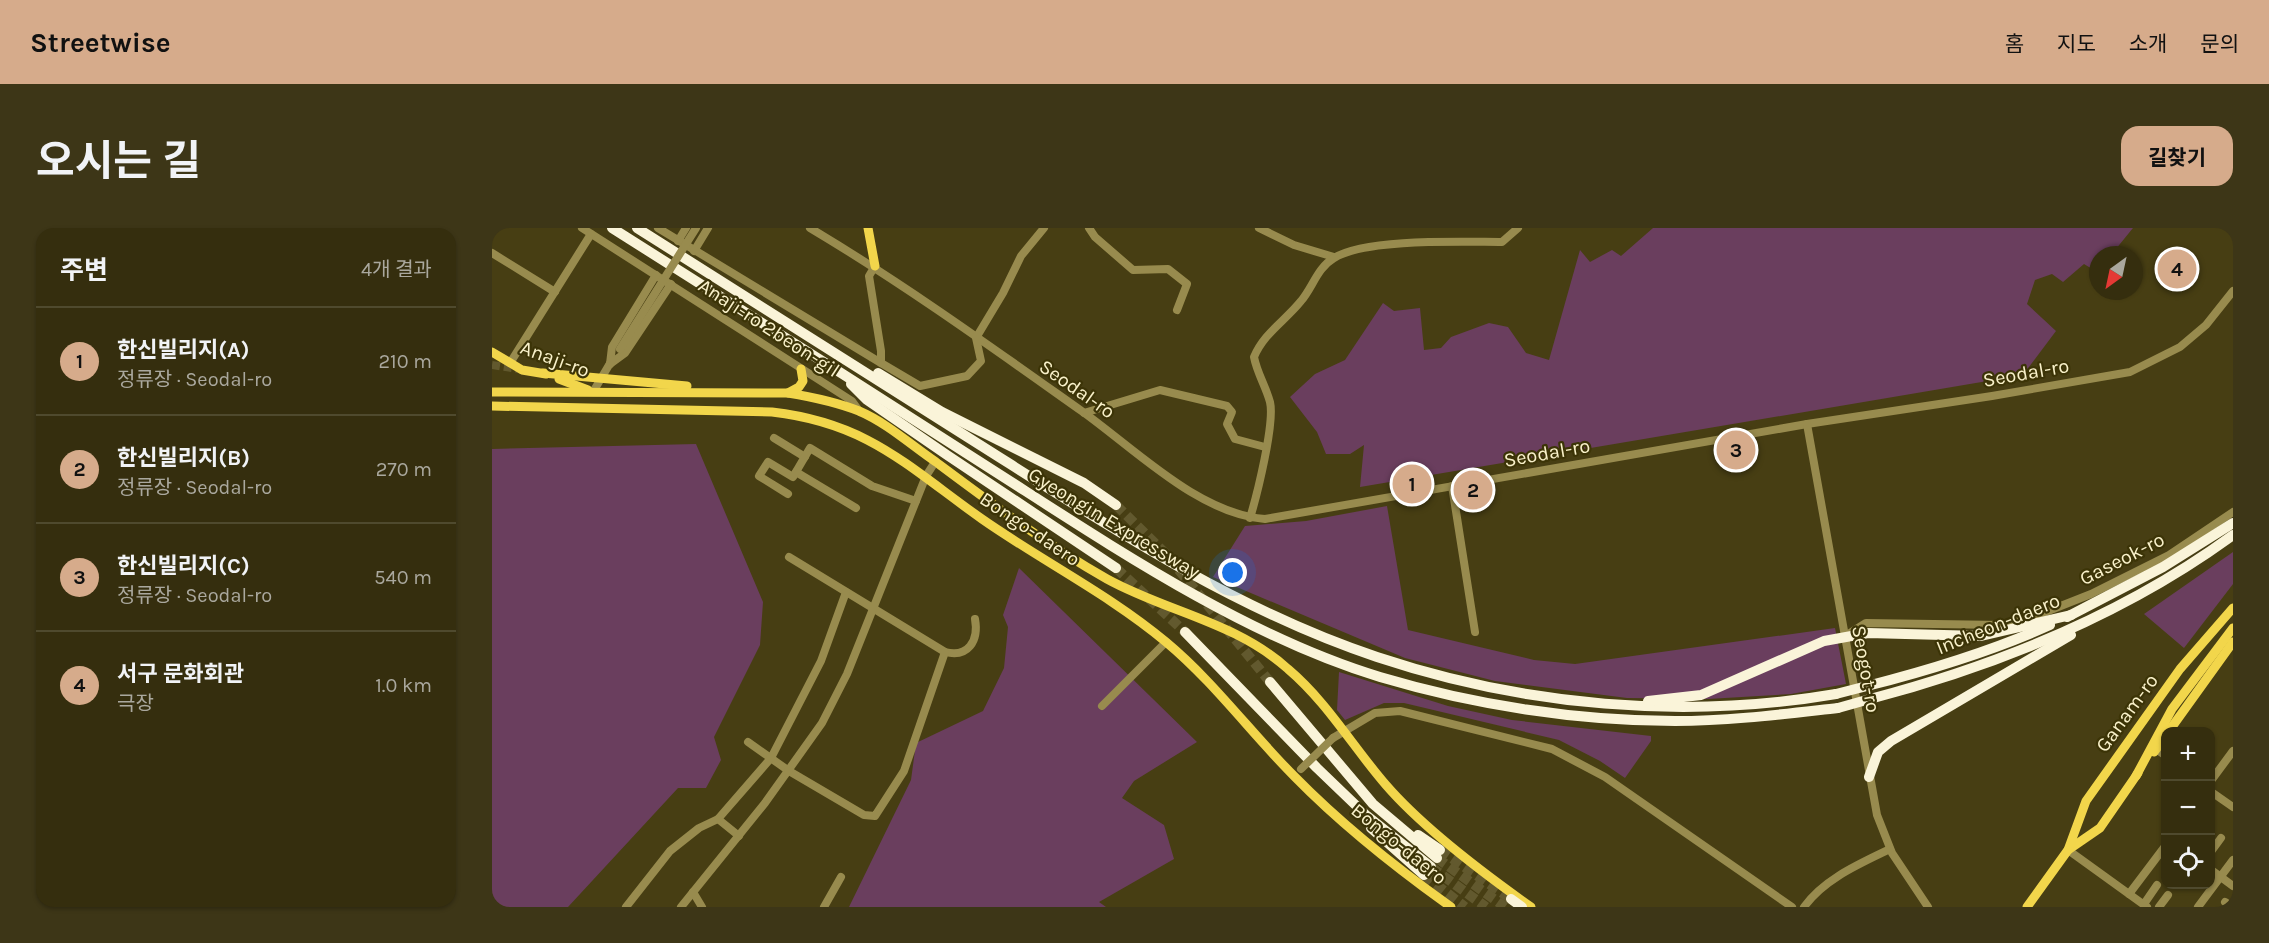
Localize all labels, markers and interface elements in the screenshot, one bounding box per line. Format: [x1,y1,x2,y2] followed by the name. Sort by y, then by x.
[30,26,171,59] text: Streetwise
[2005,32,2024,56] text: 홈
[2057,32,2096,56] text: 지도
[2129,32,2167,56] text: 소개
[2200,32,2239,56] text: 문의
[2121,126,2233,186] button: 길찾기
[36,136,201,186] text: 오시는 길
[2089,246,2143,300] north arrow
[2158,246,2196,291] pin: 4
[60,255,108,286] text: 주변
[361,258,432,281] text: 4개 결과
[694,274,844,382] street label: Anaji-ro 2beon-gil
[517,336,593,382] street label: Anaji-ro
[117,337,250,363] text: 한신빌리지(A)
[76,350,83,373] text: 1
[378,350,432,373] text: 210 m
[1981,354,2071,392] street label: Seodal-ro
[1035,355,1119,423] street label: Seodal-ro
[117,368,272,391] text: 정류장 · Seodal-ro
[1716,428,1756,472] pin: 3
[1502,434,1592,472] street label: Seodal-ro
[117,445,250,471] text: 한신빌리지(B)
[73,458,86,481] text: 2
[376,458,432,481] text: 270 m
[1392,462,1432,506] pin: 1
[1024,463,1204,583] street label: Gyeongin Expressway
[1454,468,1492,512] pin: 2
[117,476,272,499] text: 정류장 · Seodal-ro
[976,487,1084,571] street label: Bongo-daero
[2076,528,2168,590] street label: Gaseok-ro
[117,553,250,579] text: 한신빌리지(C)
[1218,558,1247,587] your location
[73,566,86,589] text: 3
[374,566,432,589] text: 540 m
[117,584,272,607] text: 정류장 · Seodal-ro
[1933,589,2063,659] street label: Incheon-daero
[1847,624,1885,714] street label: Seogot-ro
[117,661,244,687] text: 서구 문화회관
[2091,670,2163,756] street label: Ganam-ro
[74,674,85,697] text: 4
[375,674,432,697] text: 1.0 km
[117,692,154,715] text: 극장
[2161,727,2215,889] map controls
[2161,727,2215,781] button: +
[2161,781,2215,835] button: −
[1347,799,1451,889] street label: Bongo-daero
[2161,835,2215,889] button: locate

